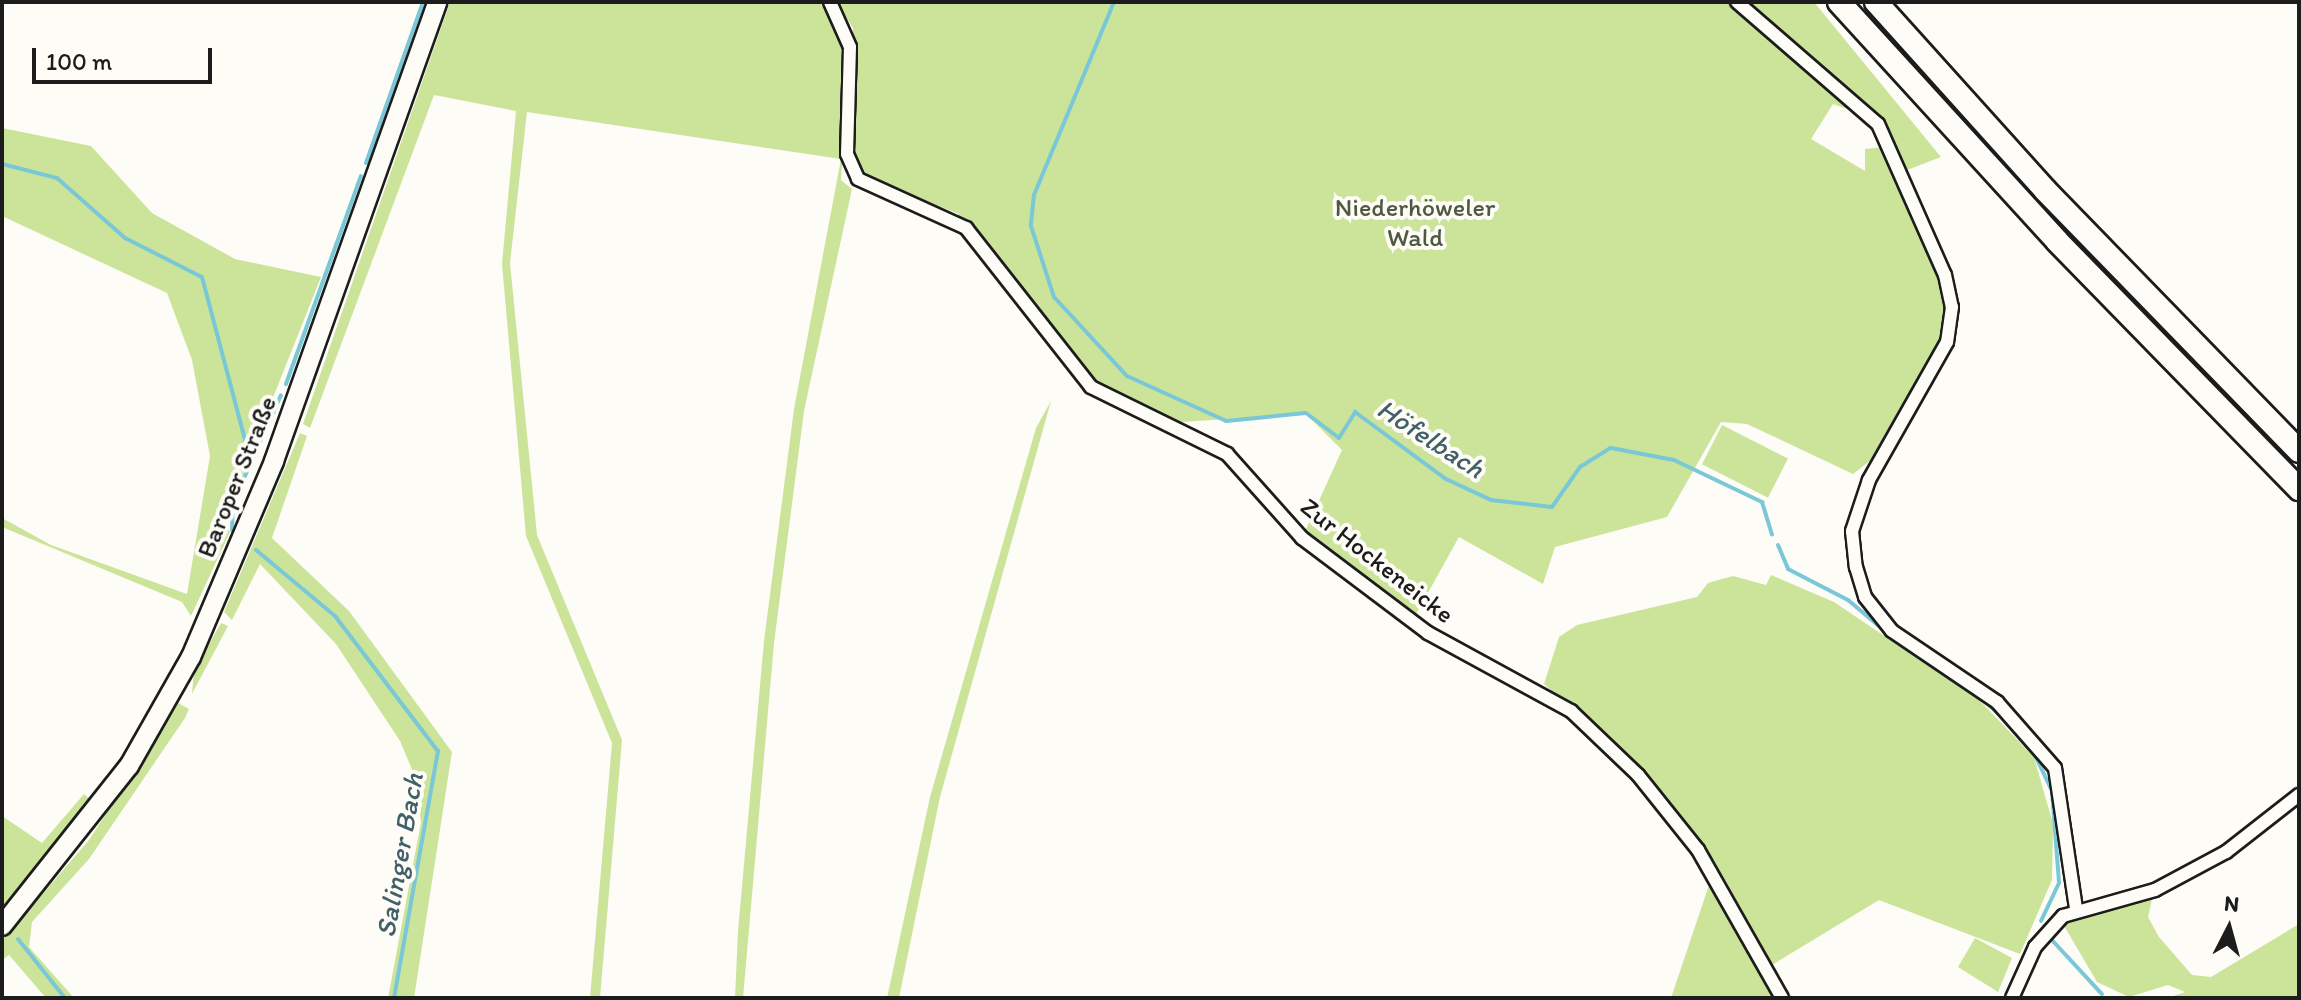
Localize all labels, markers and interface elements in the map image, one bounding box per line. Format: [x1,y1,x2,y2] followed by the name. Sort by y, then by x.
[36,32,216,82] scale bar
[46,47,112,76] text: 100 m
[1335,192,1495,254] park label: Niederhöweler Wald
[1371,391,1491,485] water label: Höfelbach
[190,392,284,562] street label: Baroper Straße
[1294,491,1460,631] street label: Zur Hockeneicke
[368,770,430,940] water label: Salinger Bach
[2189,888,2269,968] north arrow
[2223,889,2240,918] text: N

